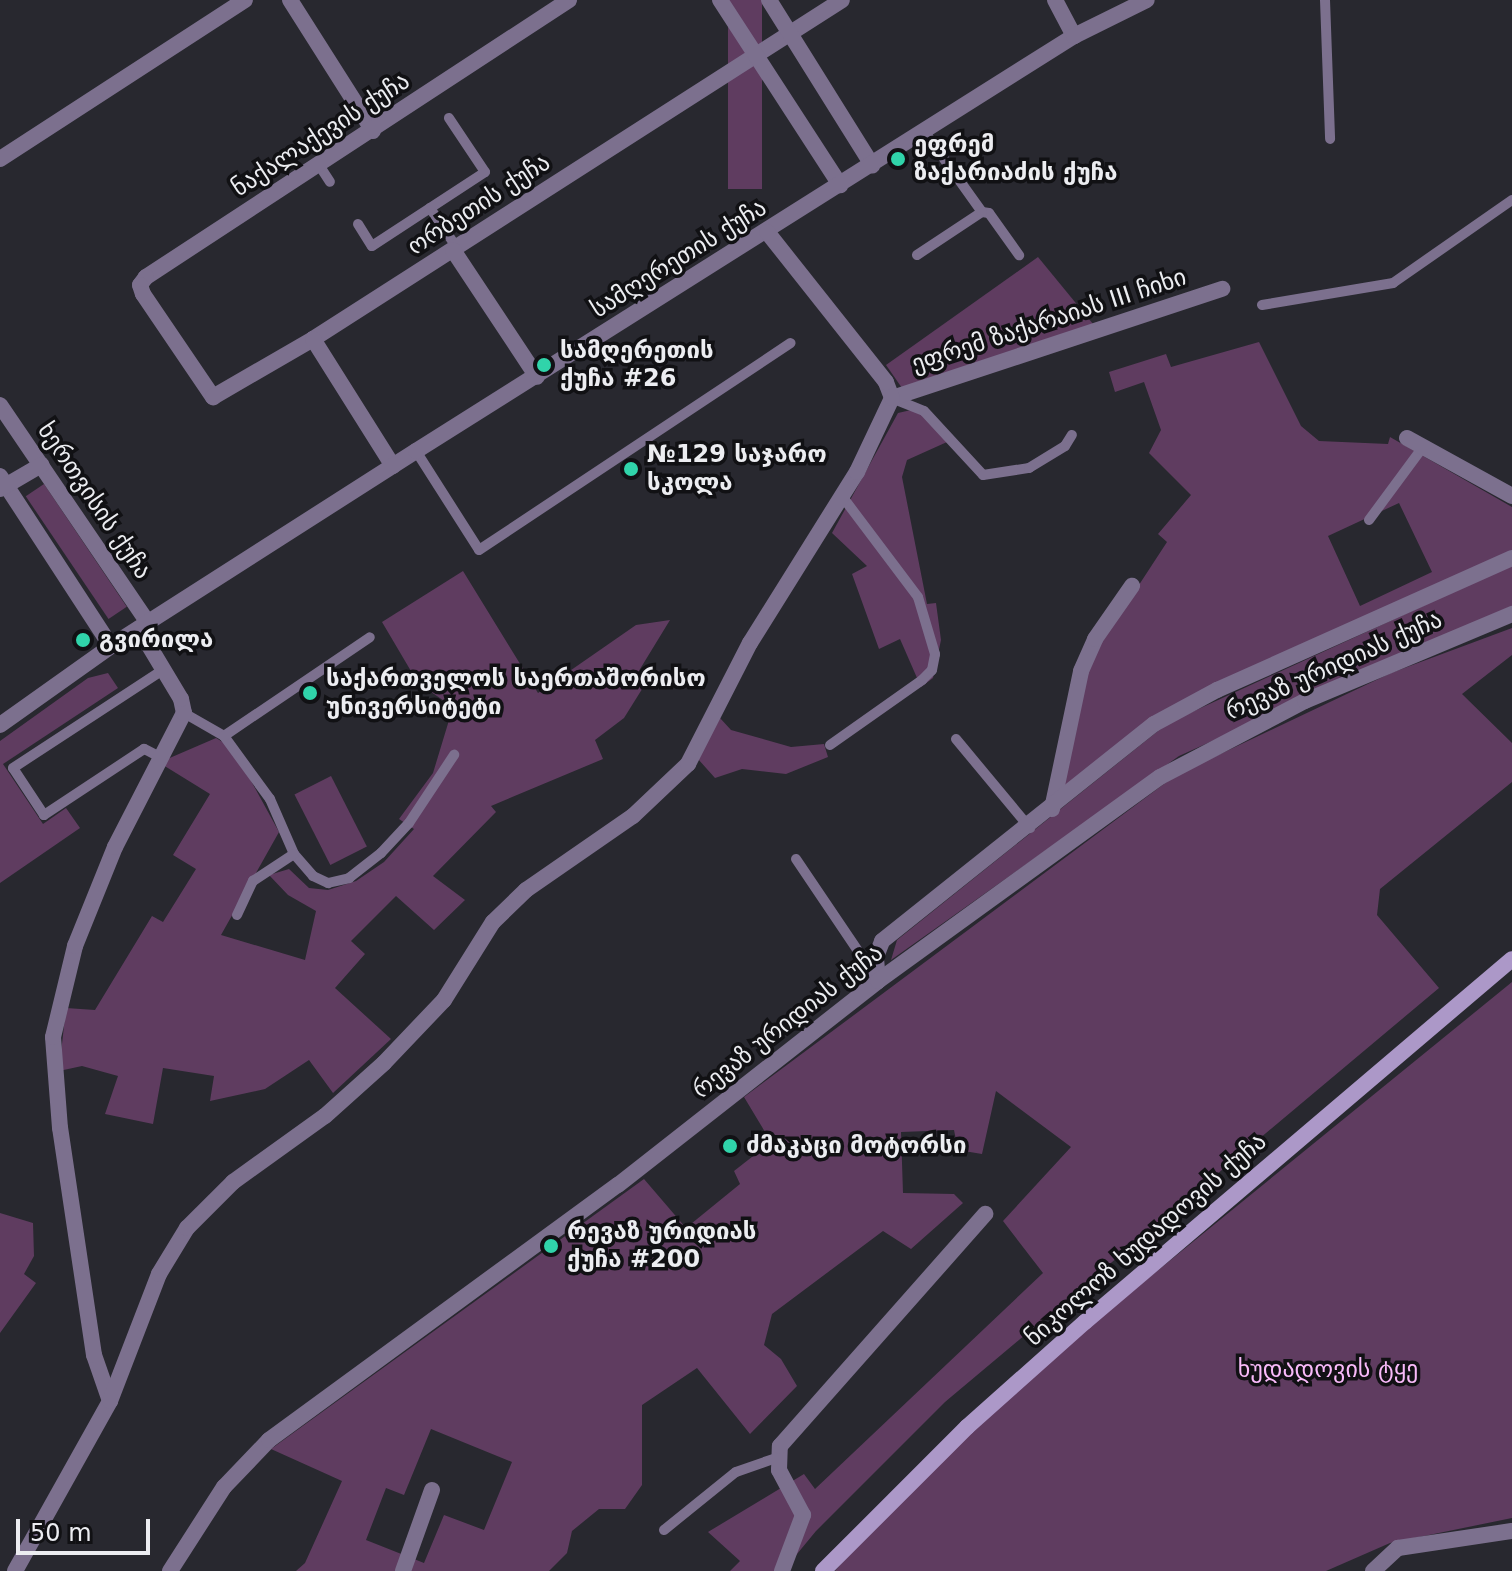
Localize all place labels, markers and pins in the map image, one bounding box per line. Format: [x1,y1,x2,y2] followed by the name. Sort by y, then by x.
[914,131,1118,187] place label: ეფრემ ზაქარიაძის ქუჩა
[889,150,907,168] marker: ეფრემ ზაქარიაძის ქუჩა
[560,337,714,393] place label: სამღერეთის ქუჩა #26
[535,356,553,374] marker: სამღერეთის ქუჩა #26
[647,441,827,497] place label: №129 საჯარო სკოლა
[622,460,640,478] marker: №129 საჯარო სკოლა
[99,626,213,654] place label: გვირილა
[74,631,92,649] marker: გვირილა
[326,665,706,721] place label: საქართველოს საერთაშორისო უნივერსიტეტი
[301,684,319,702] marker: საქართველოს საერთაშორისო უნივერსიტეტი
[746,1132,966,1160] place label: ძმაკაცი მოტორსი
[721,1137,739,1155] marker: ძმაკაცი მოტორსი
[567,1218,756,1274] place label: რევაზ ურიდიას ქუჩა #200
[542,1237,560,1255] marker: რევაზ ურიდიას ქუჩა #200

